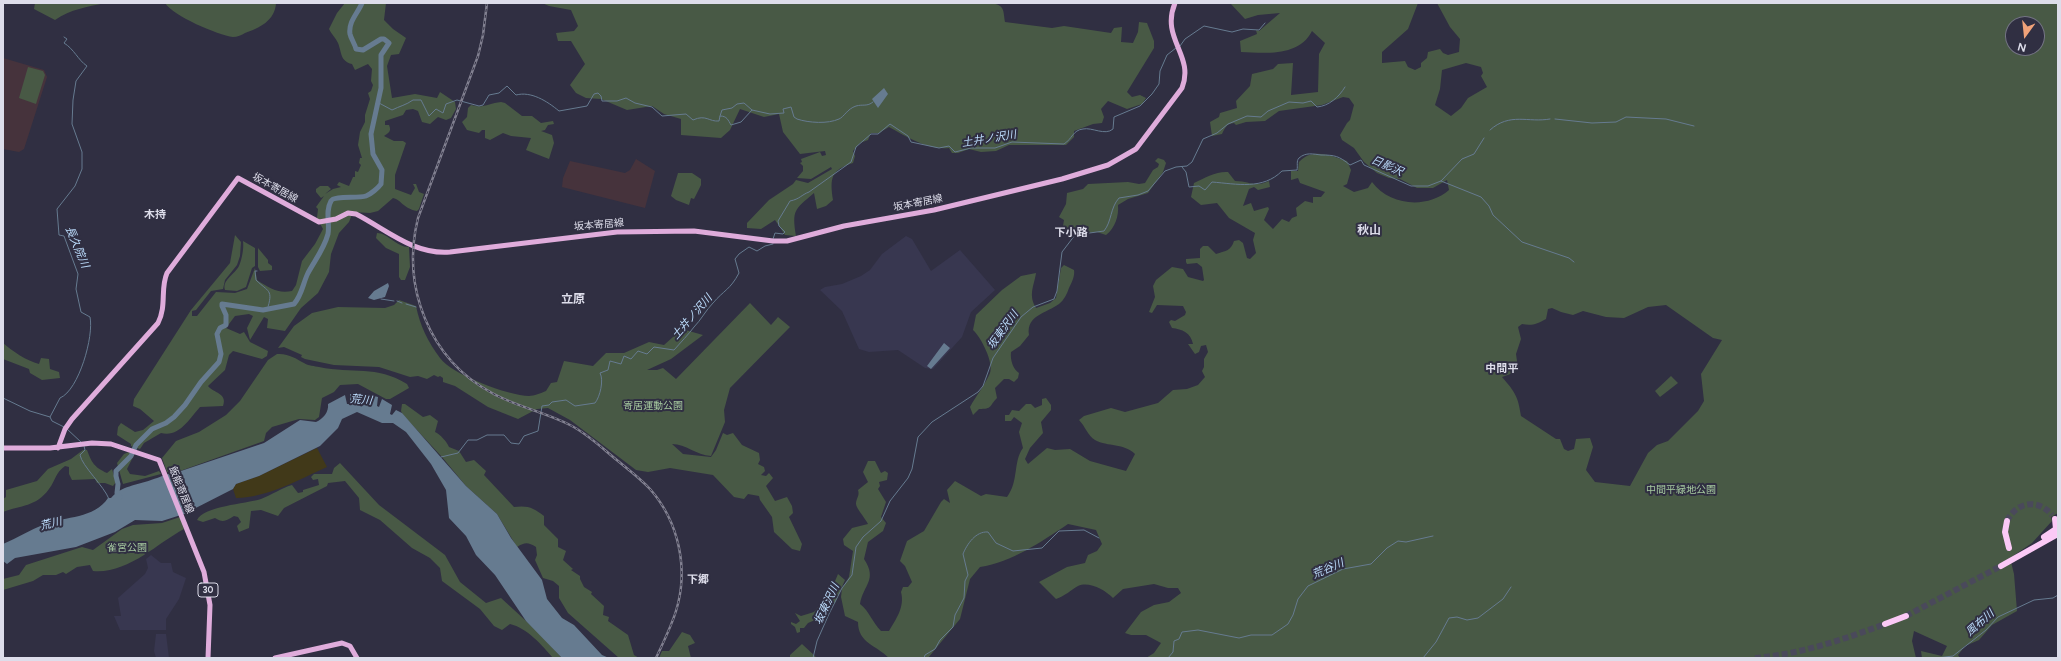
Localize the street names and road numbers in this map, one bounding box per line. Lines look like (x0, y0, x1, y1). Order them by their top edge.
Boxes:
street label: 坂本寄居線 (250, 171, 300, 205)
street label: 坂本寄居線 (892, 192, 944, 214)
street label: 坂本寄居線 (574, 217, 624, 233)
street label: 飯能寄居線 (166, 465, 196, 515)
road number: 30 (198, 583, 218, 597)

